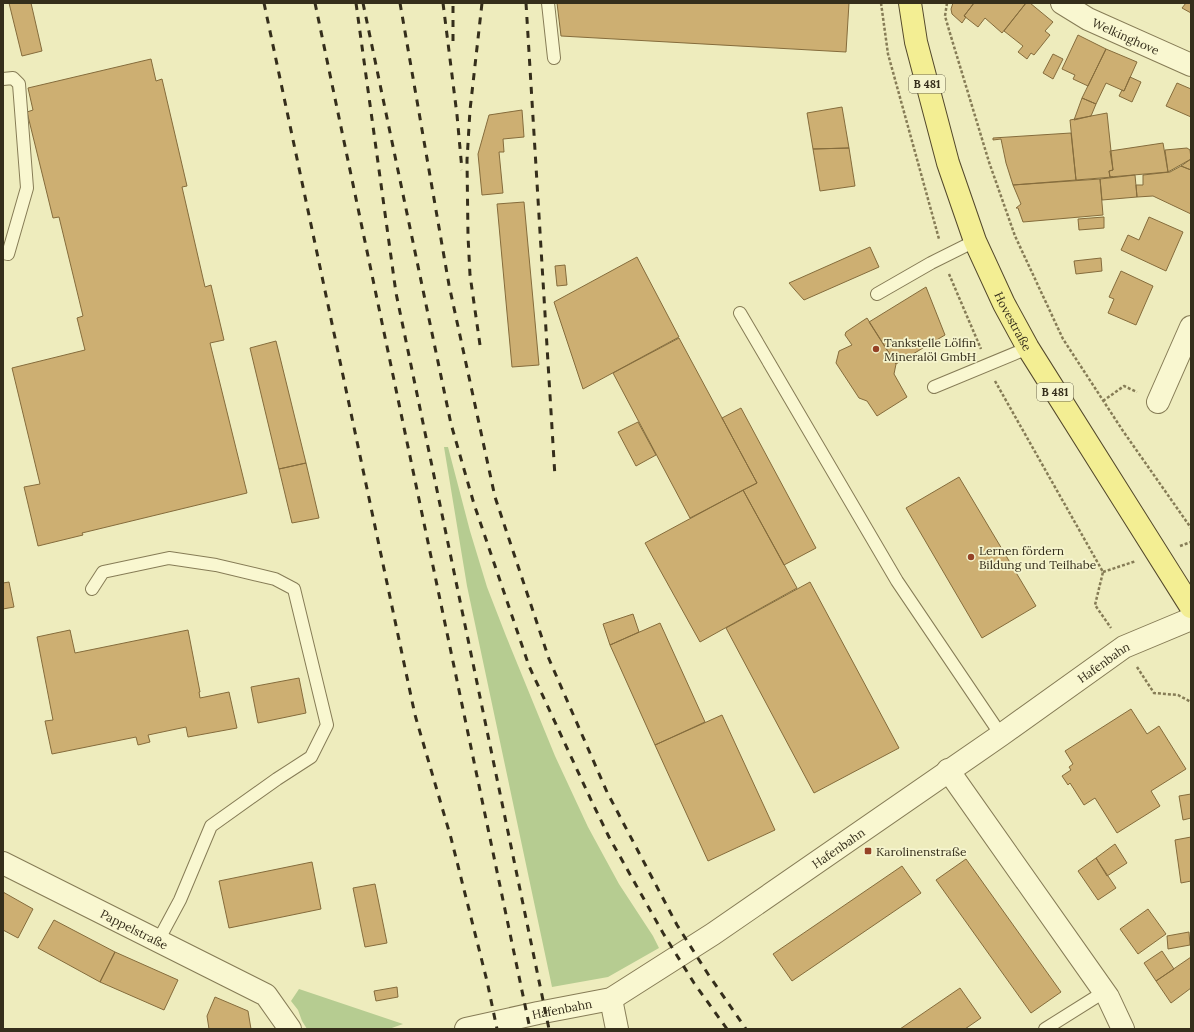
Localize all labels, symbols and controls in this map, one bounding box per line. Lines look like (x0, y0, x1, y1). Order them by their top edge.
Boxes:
street label: Welkinghove (1090, 14, 1162, 58)
road number: B 481 (909, 75, 945, 93)
street label: Hovestraße (992, 289, 1036, 354)
place label: Tankstelle Lölfin Mineralöl GmbH (884, 335, 976, 364)
marker: Tankstelle Lölfin Mineralöl GmbH (871, 344, 881, 354)
road number: B 481 (1037, 383, 1073, 401)
place label: Lernen fördern Bildung und Teilhabe (979, 543, 1097, 572)
marker: Lernen fördern Bildung und Teilhabe (966, 552, 976, 562)
street label: Hafenbahn (1074, 638, 1132, 686)
street label: Hafenbahn (809, 824, 867, 871)
place label: Karolinenstraße (876, 844, 967, 859)
marker: Karolinenstraße (863, 846, 873, 856)
street label: Pappelstraße (98, 906, 171, 952)
street label: Hafenbahn (530, 995, 593, 1022)

